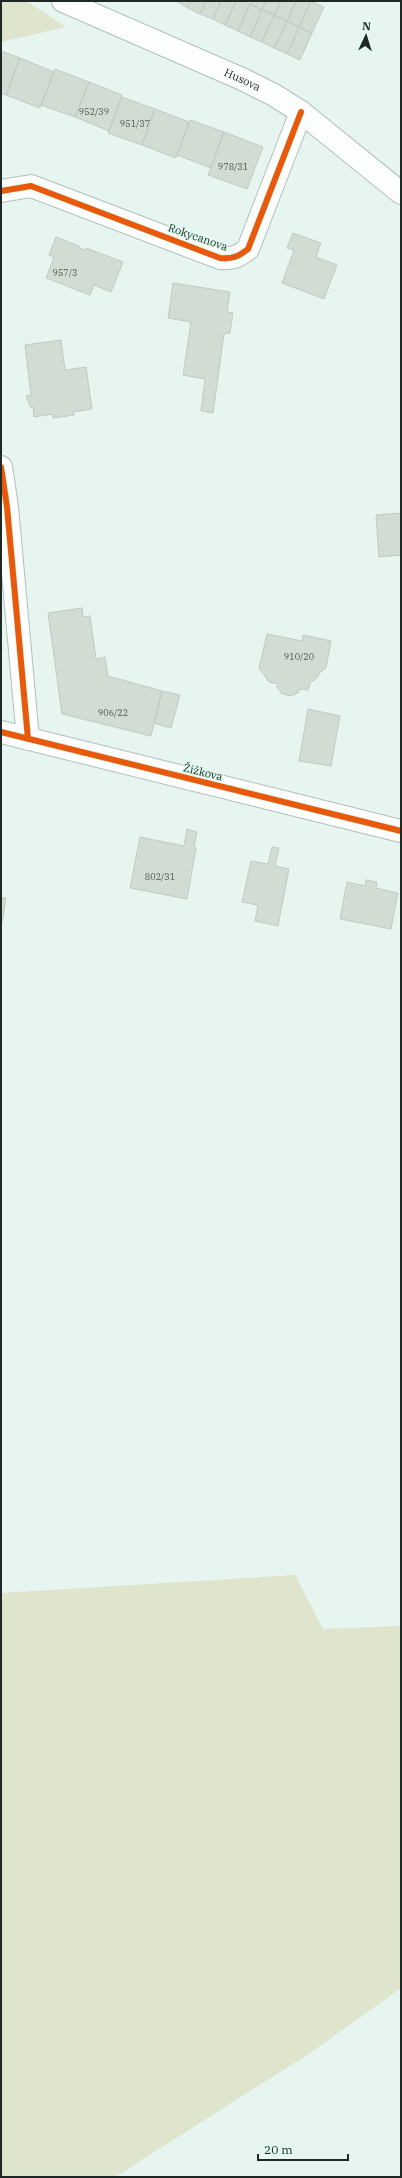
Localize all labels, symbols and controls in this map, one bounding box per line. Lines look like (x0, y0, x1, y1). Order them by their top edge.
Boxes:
north arrow (346, 16, 386, 56)
text: N (362, 19, 372, 33)
street label: Husova (222, 65, 263, 94)
house number: 952/39 (79, 106, 109, 117)
house number: 951/37 (120, 118, 150, 129)
house number: 978/31 (218, 161, 248, 172)
street label: Rokycanova (166, 220, 230, 254)
house number: 957/3 (53, 267, 77, 278)
house number: 910/20 (284, 651, 314, 662)
house number: 906/22 (98, 707, 128, 718)
street label: Žižkova (182, 760, 224, 784)
house number: 802/31 (145, 871, 175, 882)
scale bar (258, 2136, 348, 2162)
text: 20 m (264, 2142, 293, 2157)

